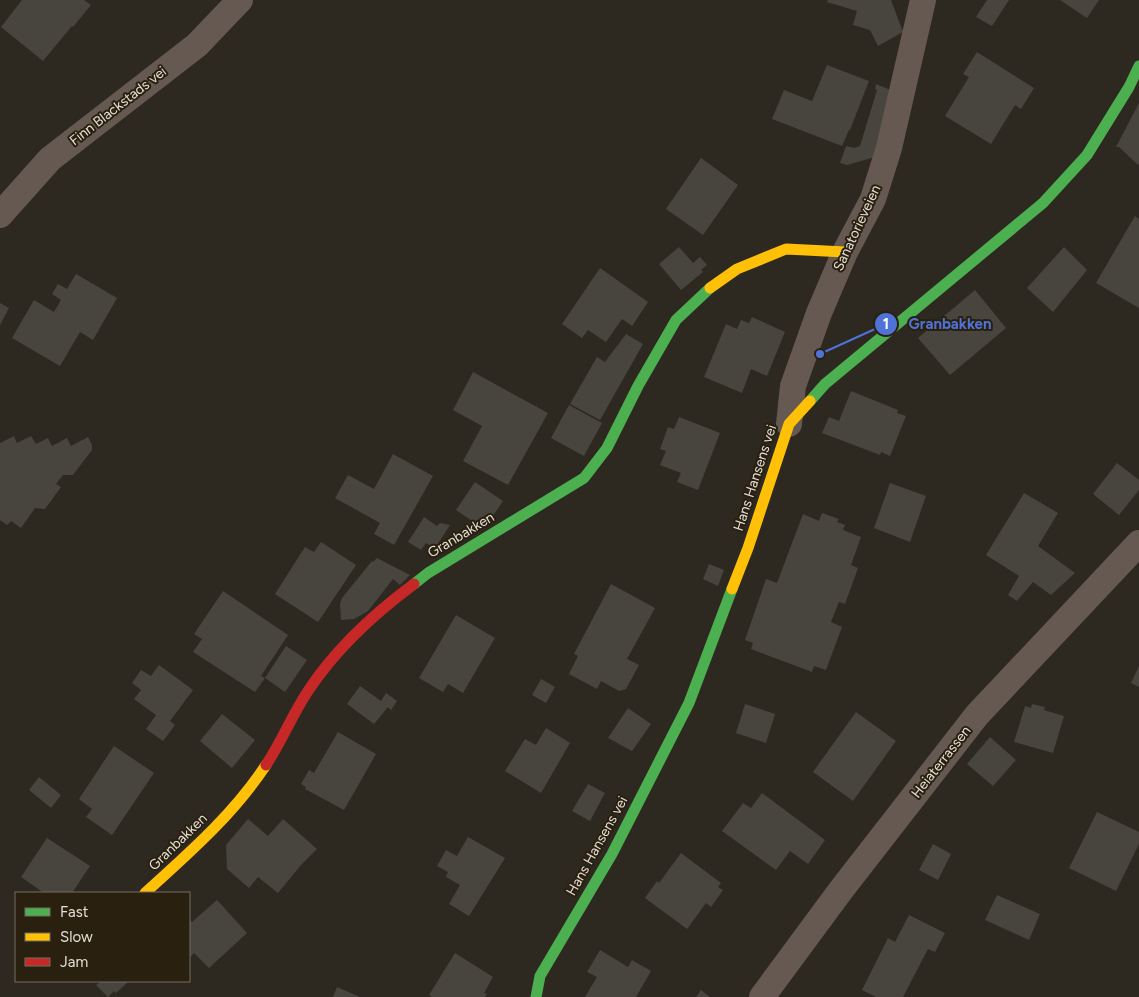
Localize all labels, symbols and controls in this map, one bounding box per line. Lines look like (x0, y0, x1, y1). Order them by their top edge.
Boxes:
street label: Finn Blackstads vei (66, 63, 170, 149)
street label: Sanatorieveien (830, 182, 884, 274)
callout: Granbakken (873, 309, 1001, 339)
text: 1 (883, 315, 889, 333)
text: Granbakken (909, 315, 991, 333)
street label: Hans Hansens vei (730, 423, 780, 533)
street label: Granbakken (425, 508, 497, 561)
street label: Heiaterrassen (908, 723, 974, 801)
street label: Hans Hansens vei (563, 793, 631, 899)
street label: Granbakken (145, 810, 211, 874)
legend (15, 892, 190, 982)
text: Fast (60, 903, 89, 921)
text: Slow (60, 928, 93, 946)
text: Jam (60, 953, 88, 971)

